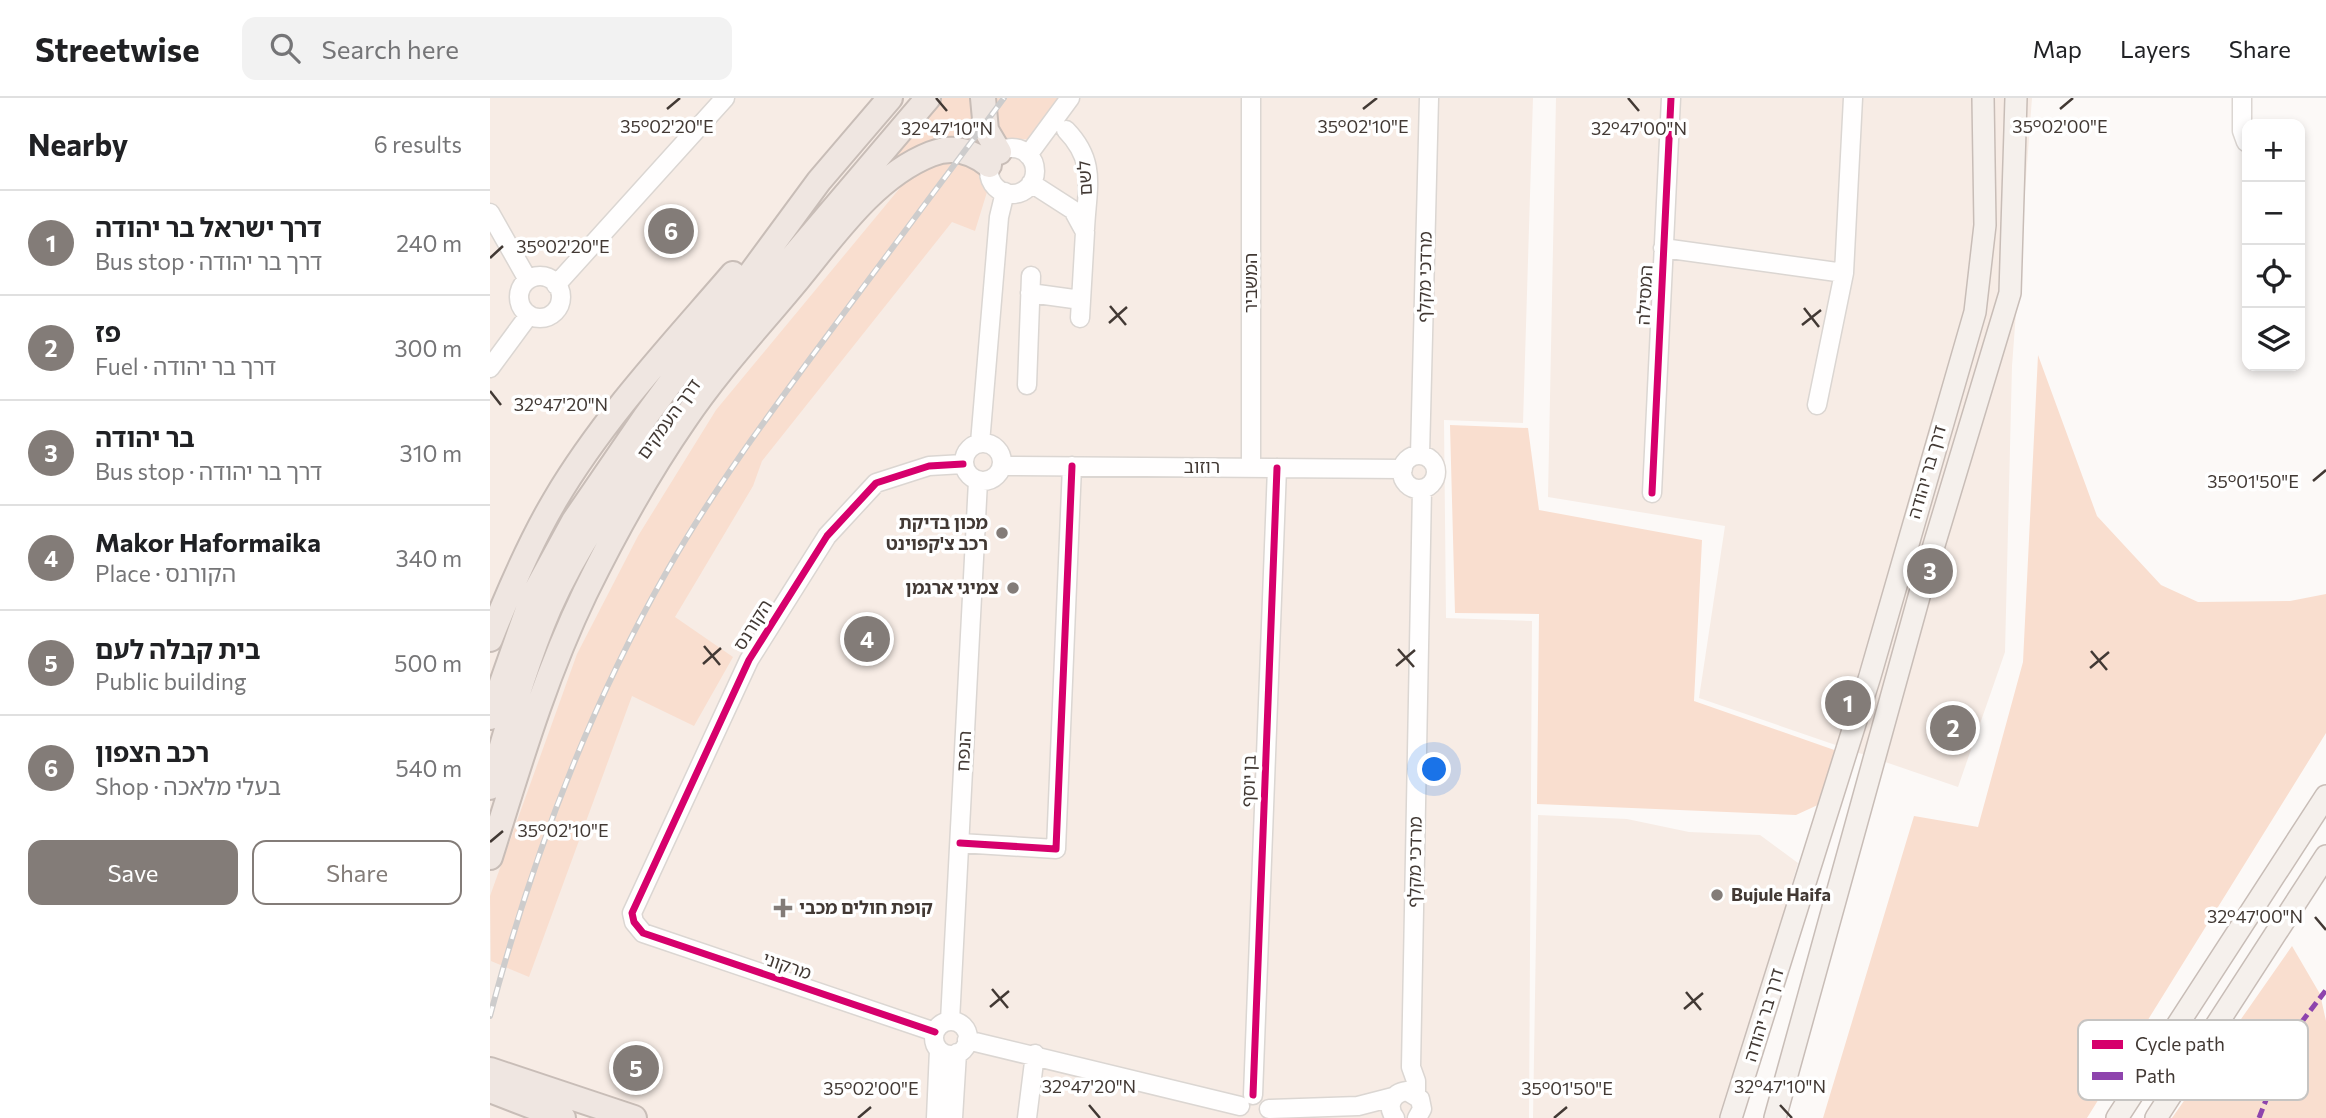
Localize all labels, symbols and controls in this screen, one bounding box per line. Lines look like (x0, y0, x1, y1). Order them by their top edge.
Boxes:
search box (242, 17, 732, 80)
text: Streetwise (35, 28, 200, 69)
icon: search (266, 29, 304, 67)
text: Search here (322, 33, 459, 64)
text: Map (2033, 34, 2082, 63)
text: Layers (2120, 34, 2191, 63)
text: Share (2229, 34, 2291, 63)
text: 35°02'20"E (620, 115, 714, 137)
text: 35°02'10"E (1317, 115, 1409, 137)
text: 35°02'00"E (2012, 115, 2108, 137)
text: 32°47'10"N (901, 117, 993, 139)
text: 32°47'00"N (1591, 117, 1687, 139)
map controls (2242, 119, 2305, 371)
button: + (2242, 119, 2305, 182)
text: Nearby (28, 125, 128, 162)
text: 6 results (374, 130, 462, 158)
street label: לשם (1072, 160, 1096, 196)
button: − (2242, 182, 2305, 245)
pin: 6 (648, 205, 694, 257)
text: דרך ישראל בר יהודה (95, 211, 322, 242)
text: 1 (46, 229, 56, 257)
text: 240 m (396, 229, 462, 257)
street label: מרדכי מקלף (1412, 231, 1436, 323)
text: 35°02'20"E (516, 235, 610, 257)
button: locate (2242, 245, 2305, 308)
text: Bus stop · דרך בר יהודה (95, 247, 322, 275)
street label: המשביר (1239, 253, 1261, 313)
street label: המסילה (1631, 264, 1657, 326)
button: layers (2242, 308, 2305, 371)
text: פז (95, 316, 121, 347)
text: 2 (44, 334, 58, 362)
text: 300 m (394, 334, 462, 362)
text: Fuel · דרך בר יהודה (95, 352, 276, 380)
street label: דרך העמקים (632, 374, 705, 463)
text: 32°47'20"N (514, 393, 608, 415)
text: בר יהודה (95, 421, 195, 452)
street label: דרך בר יהודה (1902, 422, 1950, 521)
text: 3 (44, 439, 58, 467)
text: 310 m (400, 439, 462, 467)
street label: רוזוב (1184, 455, 1220, 477)
text: Bus stop · דרך בר יהודה (95, 457, 322, 485)
text: 35°01'50"E (2207, 470, 2299, 492)
place label: מכון בדיקת רכב צ'קפוינט (886, 511, 988, 554)
marker: מכון בדיקת רכב צ'קפוינט (994, 525, 1010, 541)
text: Makor Haformaika (95, 526, 321, 557)
text: 4 (44, 544, 58, 572)
text: 340 m (396, 544, 462, 572)
pin: 3 (1907, 545, 1953, 597)
text: Place · הקורנס (95, 559, 236, 587)
place label: צמיגי ארגמן (905, 576, 999, 598)
marker: צמיגי ארגמן (1005, 580, 1021, 596)
street label: הקורנס (728, 595, 776, 654)
pin: 4 (844, 613, 890, 665)
text: בית קבלה לעם (95, 633, 260, 664)
text: 5 (44, 649, 58, 677)
text: 500 m (394, 649, 462, 677)
text: Public building (95, 667, 246, 695)
pin: 1 (1825, 677, 1871, 729)
pin: 2 (1930, 702, 1976, 754)
street label: הנפח (951, 730, 975, 772)
text: רכב הצפון (95, 736, 209, 767)
your location (1417, 752, 1451, 786)
text: 6 (44, 754, 58, 782)
text: 540 m (396, 754, 462, 782)
street label: בן יוסף (1236, 754, 1260, 808)
text: Shop · בעלי מלאכה (95, 772, 281, 800)
street label: מרדכי מקלף (1402, 816, 1426, 908)
text: 35°02'10"E (517, 819, 609, 841)
button: Save (28, 840, 238, 905)
button: Share (252, 840, 462, 905)
place label: Bujule Haifa (1731, 883, 1831, 905)
marker: Bujule Haifa (1709, 887, 1725, 903)
place label: קופת חולים מכבי (799, 896, 933, 918)
marker: קופת חולים מכבי (773, 898, 793, 918)
text: 32°47'00"N (2207, 905, 2303, 927)
street label: מרקוני (760, 947, 815, 984)
street label: דרך בר יהודה (1738, 965, 1788, 1064)
legend (2078, 1020, 2308, 1100)
text: Cycle path (2135, 1032, 2225, 1055)
pin: 5 (613, 1042, 659, 1094)
text: Path (2135, 1064, 2176, 1087)
text: 32°47'20"N (1042, 1075, 1136, 1097)
text: 32°47'10"N (1734, 1075, 1826, 1097)
text: 35°02'00"E (823, 1077, 919, 1099)
text: 35°01'50"E (1521, 1077, 1613, 1099)

